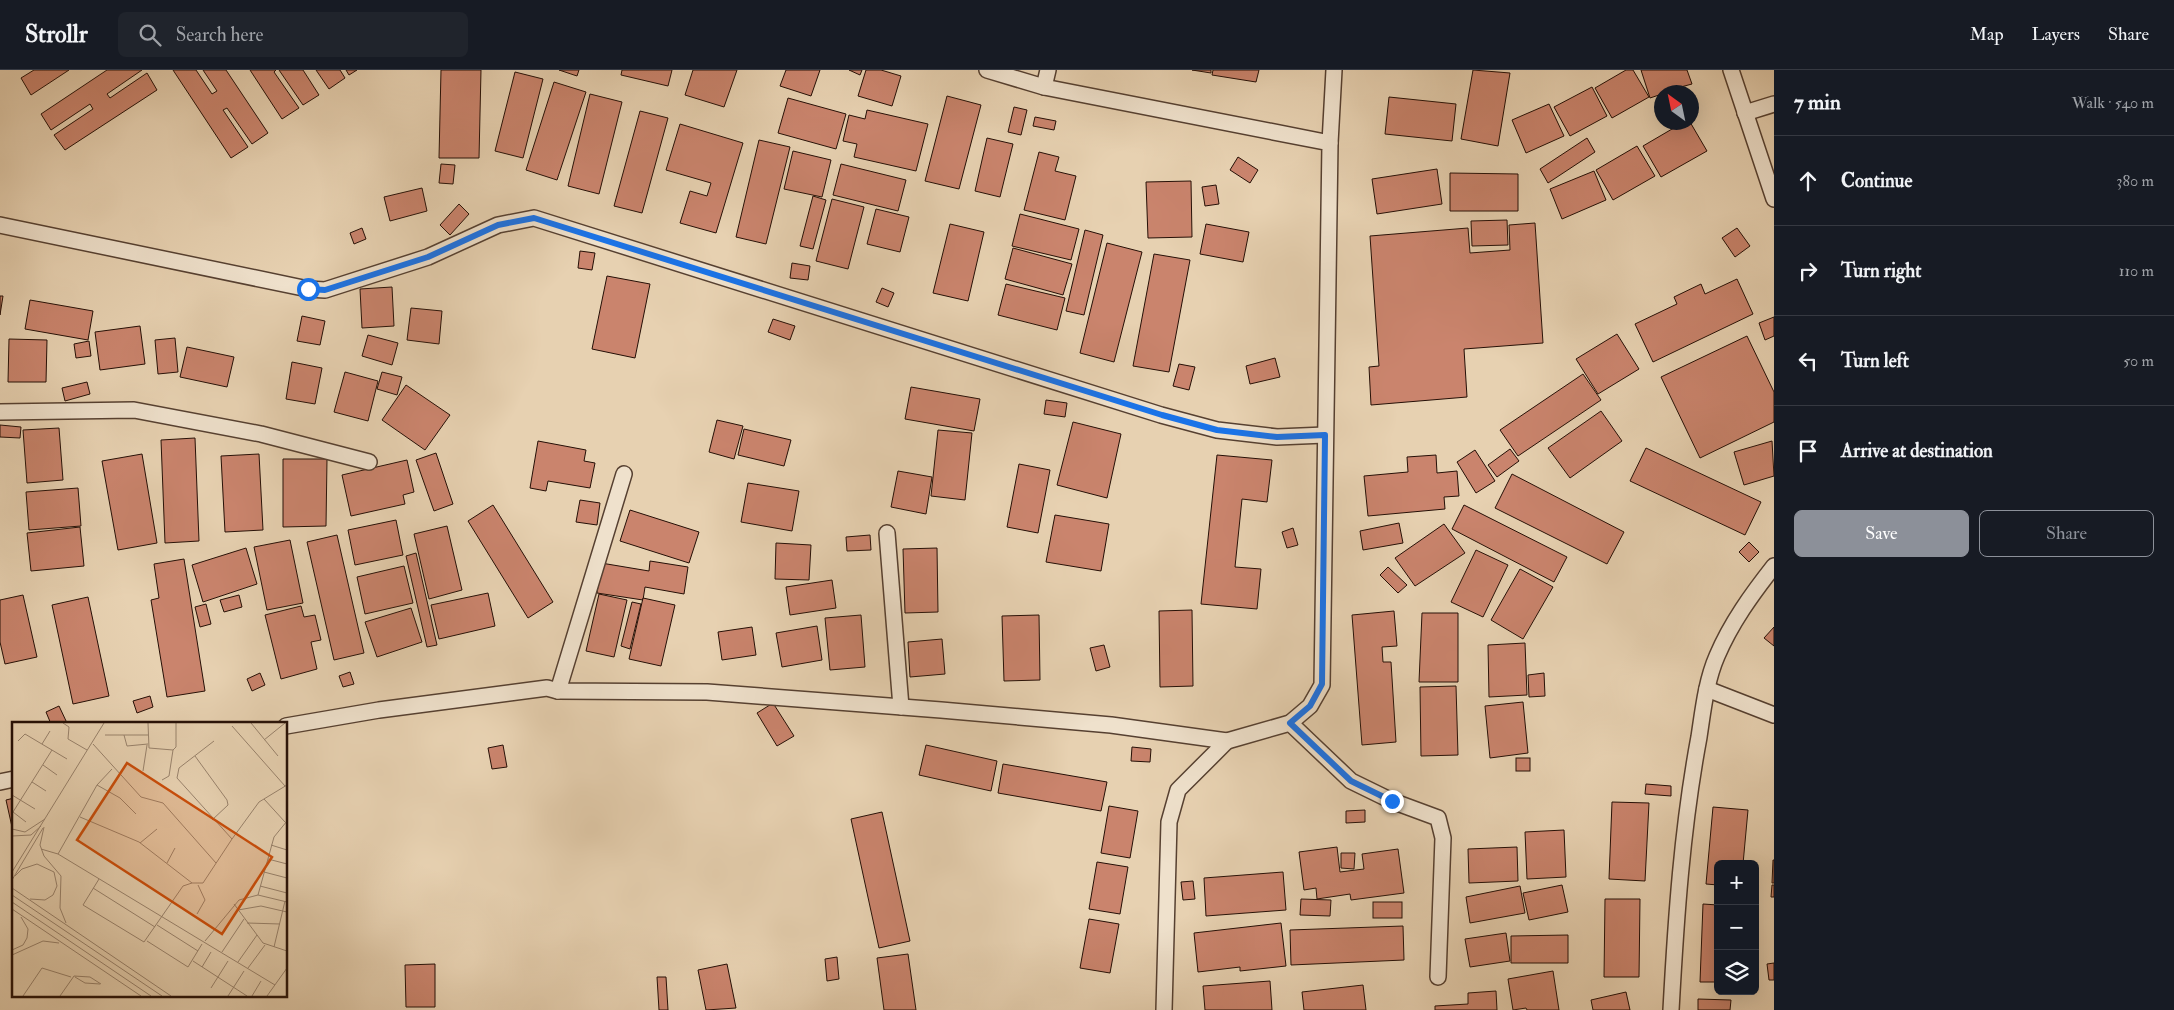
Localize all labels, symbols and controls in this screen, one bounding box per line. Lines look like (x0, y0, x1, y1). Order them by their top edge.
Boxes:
search box (118, 12, 468, 57)
text: Strollr (25, 19, 88, 50)
icon: search (136, 21, 164, 49)
text: Search here (176, 23, 264, 47)
text: Map (1970, 23, 2004, 46)
text: Layers (2032, 23, 2080, 46)
text: Share (2108, 23, 2149, 46)
north arrow (1654, 85, 1699, 130)
text: 7 min (1794, 89, 1841, 116)
text: Walk · 540 m (2072, 93, 2154, 113)
icon: ahead (1794, 167, 1822, 195)
text: Continue (1841, 169, 1912, 193)
text: 380 m (2116, 171, 2154, 191)
icon: right (1794, 257, 1822, 285)
text: Turn right (1841, 259, 1921, 283)
text: 110 m (2119, 261, 2154, 281)
route start (297, 278, 320, 301)
icon: left (1794, 347, 1822, 375)
text: Turn left (1841, 349, 1909, 373)
text: 50 m (2123, 351, 2154, 371)
icon: arrive (1794, 437, 1822, 465)
text: Arrive at destination (1841, 439, 1993, 463)
button: Save (1794, 510, 1969, 557)
button: Share (1979, 510, 2154, 557)
inset map (12, 722, 288, 998)
route end (1381, 790, 1404, 813)
map controls (1714, 860, 1759, 995)
button: + (1714, 860, 1759, 905)
button: − (1714, 905, 1759, 950)
button: layers (1714, 950, 1759, 995)

